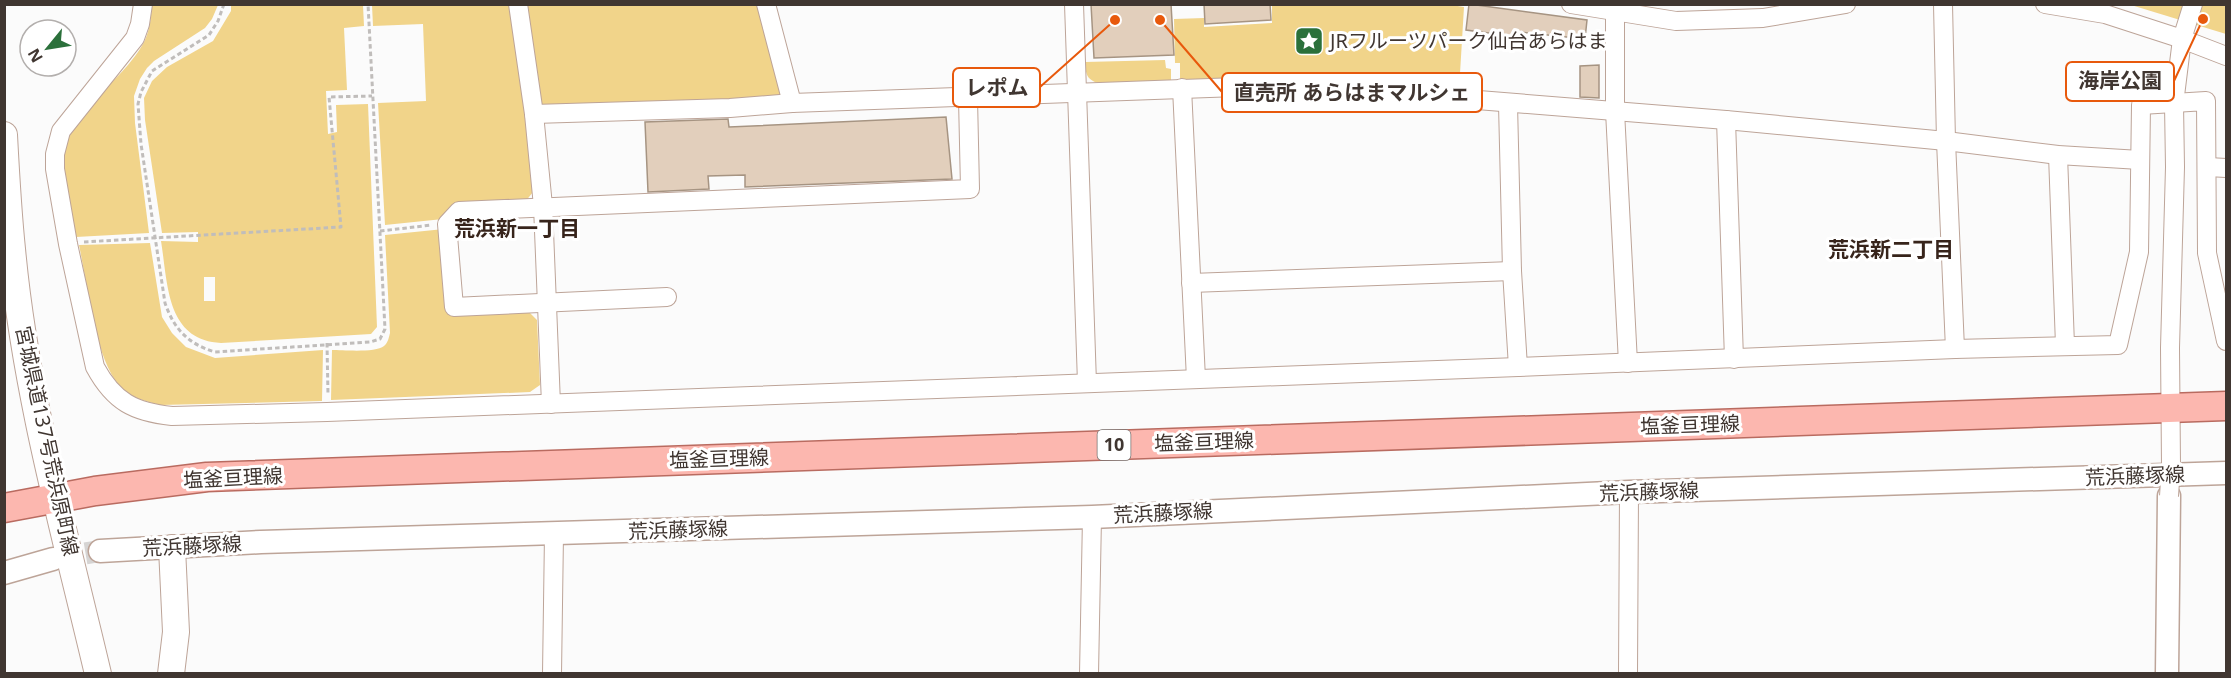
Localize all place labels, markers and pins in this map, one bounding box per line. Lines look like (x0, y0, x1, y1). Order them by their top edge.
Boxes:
place icon: JRフルーツパーク仙台あらはま (1293, 25, 1325, 57)
place label: JRフルーツパーク仙台あらはま (1328, 27, 1608, 54)
callout: 海岸公園 (2066, 62, 2174, 101)
callout: レポム (953, 68, 1040, 107)
callout: 直売所 あらはまマルシェ (1222, 73, 1482, 112)

